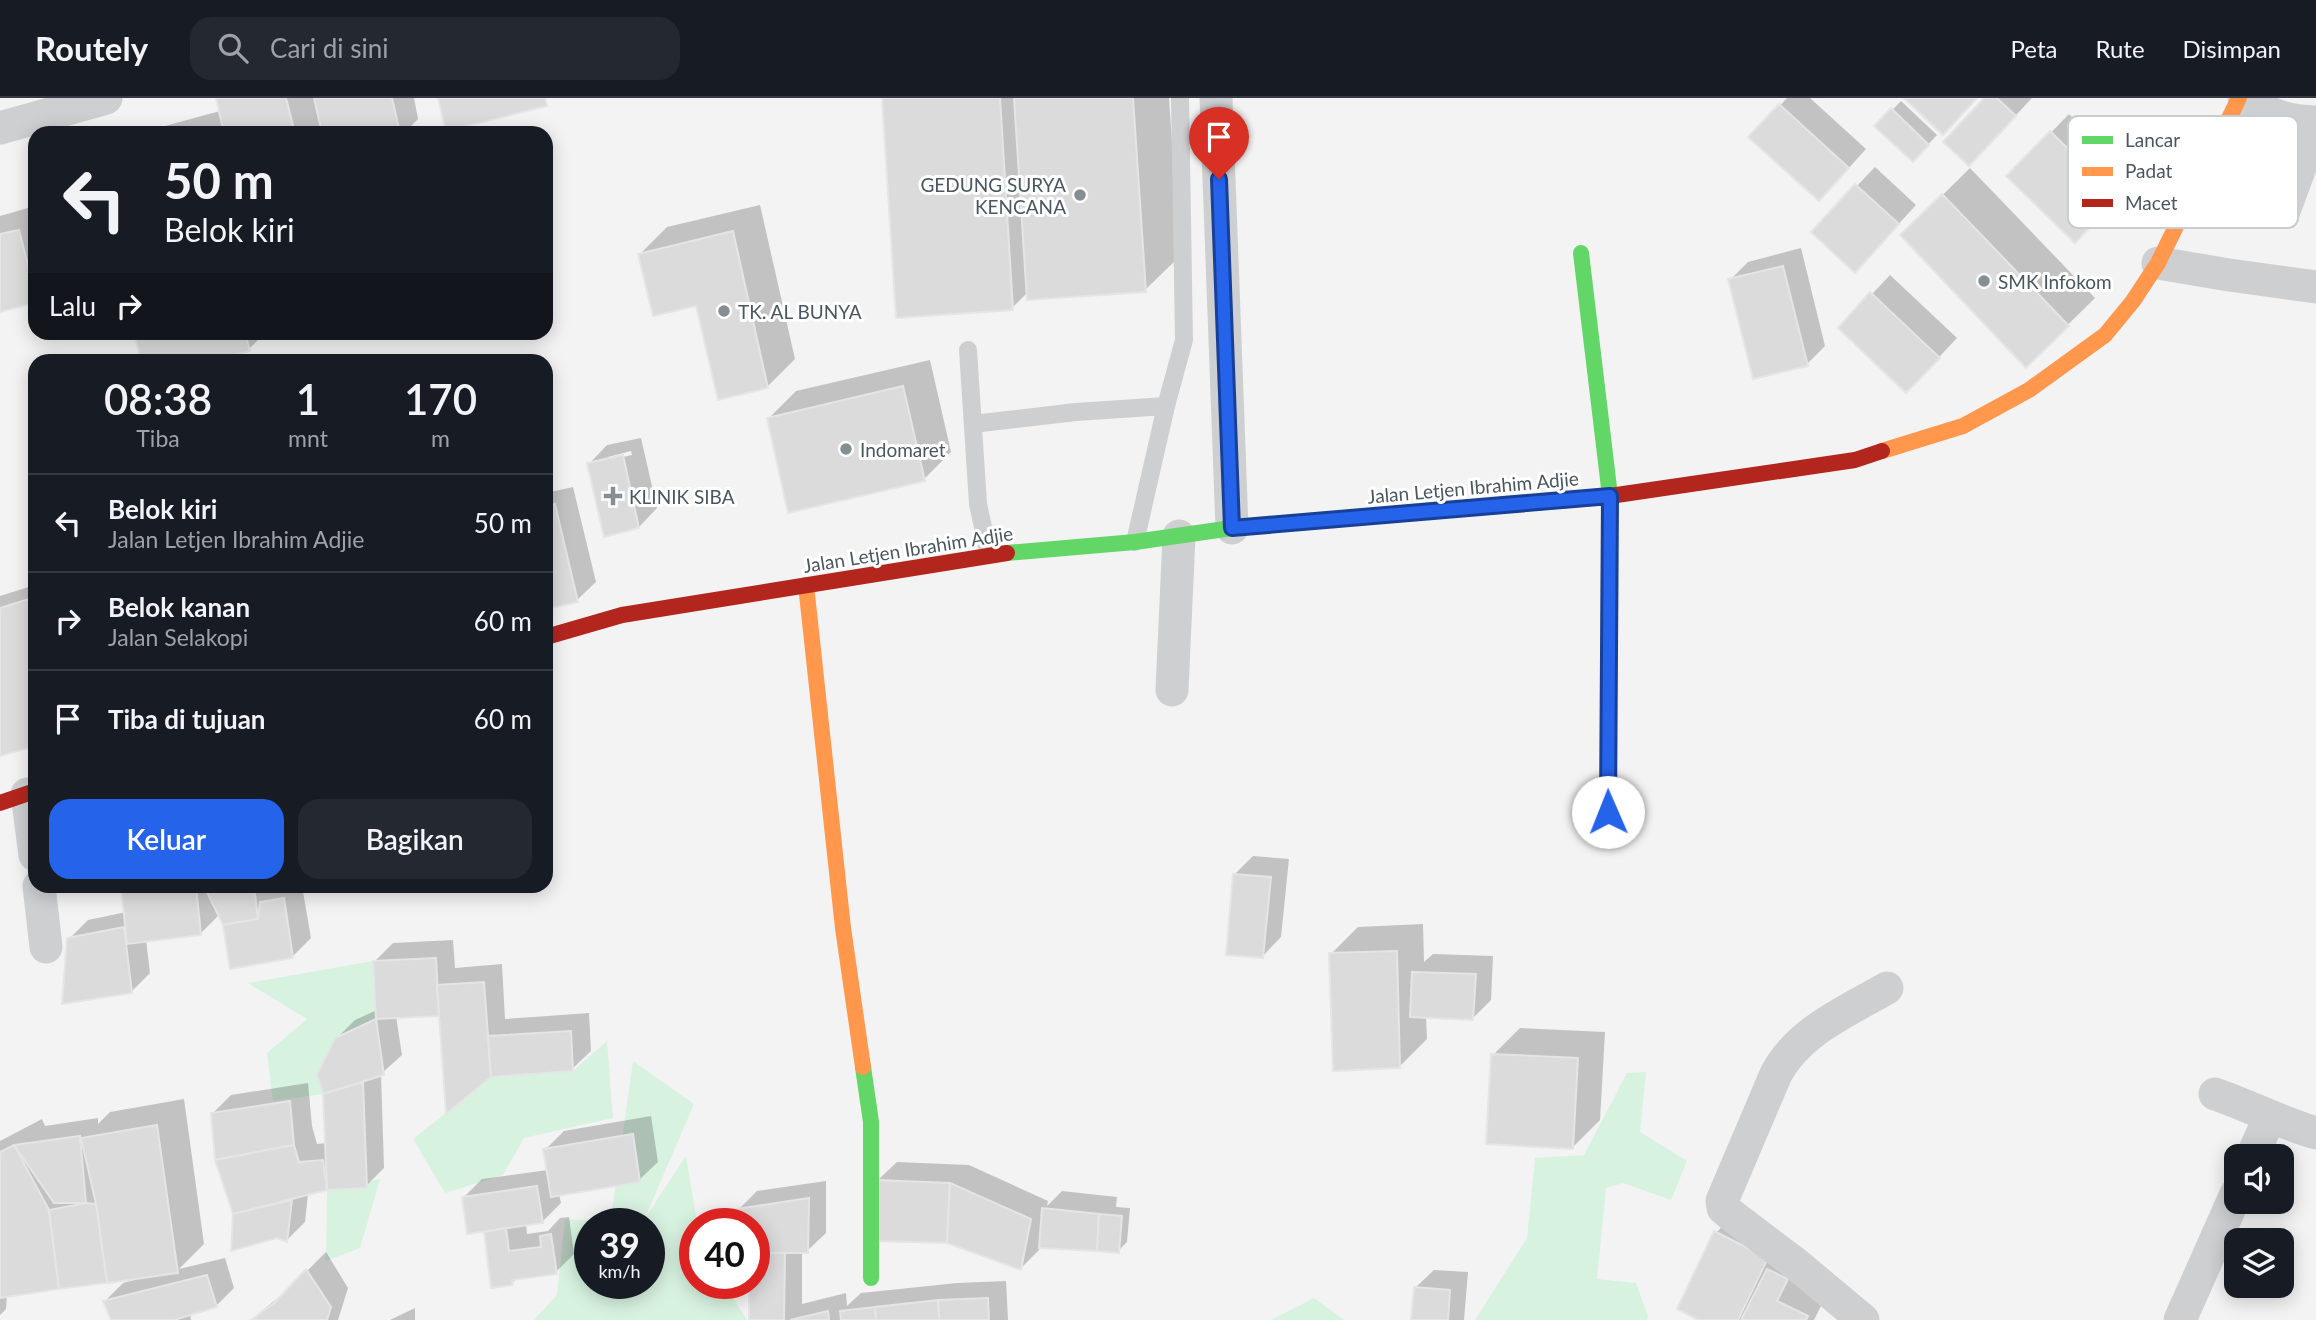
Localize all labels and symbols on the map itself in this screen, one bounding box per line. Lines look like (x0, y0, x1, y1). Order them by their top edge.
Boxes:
pin (1189, 107, 1249, 179)
legend (2068, 116, 2298, 228)
text: Lancar (2125, 128, 2180, 151)
text: Padat (2125, 159, 2173, 182)
place label: GEDUNG SURYA KENCANA (920, 173, 1066, 218)
marker: GEDUNG SURYA KENCANA (1072, 187, 1088, 203)
text: Macet (2125, 191, 2178, 214)
place label: SMK Infokom (1998, 270, 2112, 293)
marker: SMK Infokom (1976, 273, 1992, 289)
place label: TK. AL BUNYA (738, 300, 862, 323)
marker: TK. AL BUNYA (716, 303, 732, 319)
place label: Indomaret (860, 438, 946, 461)
marker: Indomaret (838, 441, 854, 457)
street label: Jalan Letjen Ibrahim Adjie (1366, 466, 1580, 508)
place label: KLINIK SIBA (629, 485, 735, 508)
marker: KLINIK SIBA (603, 486, 623, 506)
street label: Jalan Letjen Ibrahim Adjie (802, 521, 1014, 577)
position arrow (1571, 775, 1645, 849)
speed limit sign: 40 (679, 1208, 770, 1299)

